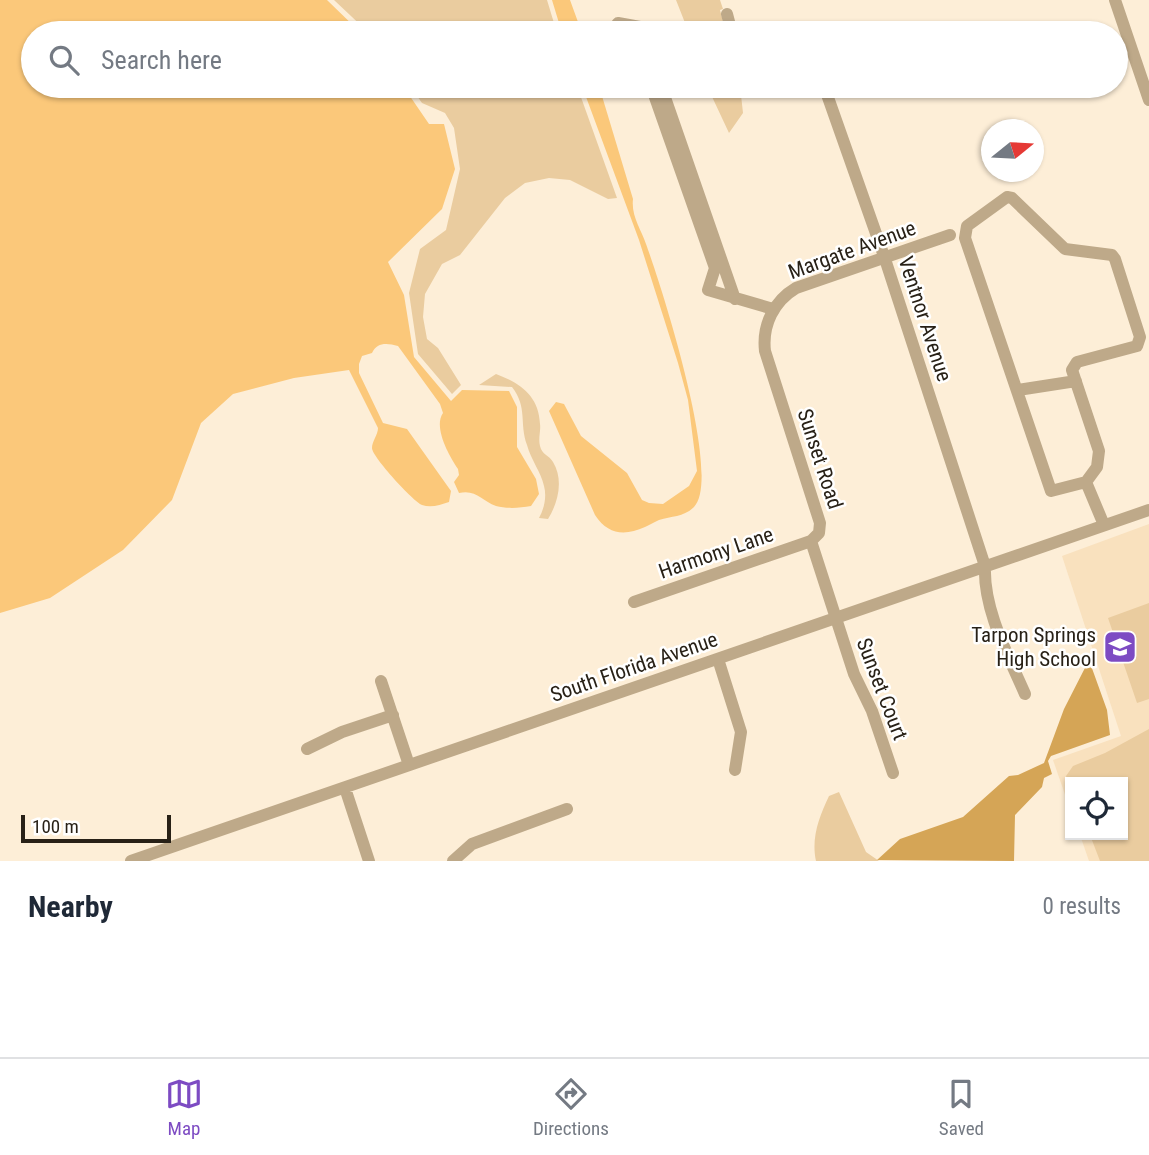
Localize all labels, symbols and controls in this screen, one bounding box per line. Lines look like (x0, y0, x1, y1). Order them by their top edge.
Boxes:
search box (21, 21, 1128, 98)
icon: search (45, 41, 83, 79)
text: Search here (101, 45, 222, 75)
north arrow (981, 119, 1044, 182)
street label: Margate Avenue (785, 216, 919, 284)
street label: Ventnor Avenue (894, 254, 957, 385)
street label: Sunset Road (793, 406, 847, 512)
street label: Harmony Lane (656, 522, 777, 584)
place label: Tarpon Springs High School (971, 623, 1096, 671)
street label: South Florida Avenue (547, 627, 721, 707)
school or university icon: Tarpon Springs High School (1101, 628, 1139, 666)
street label: Sunset Court (852, 635, 912, 743)
map controls (1065, 777, 1128, 840)
button: locate (1065, 777, 1128, 840)
scale bar (21, 812, 172, 844)
text: 100 m (32, 815, 79, 838)
text: Nearby (28, 889, 113, 924)
text: 0 results (1043, 893, 1121, 920)
tab: Map (165, 1075, 203, 1140)
tab: Directions (533, 1075, 609, 1140)
tab: Saved (939, 1075, 984, 1140)

